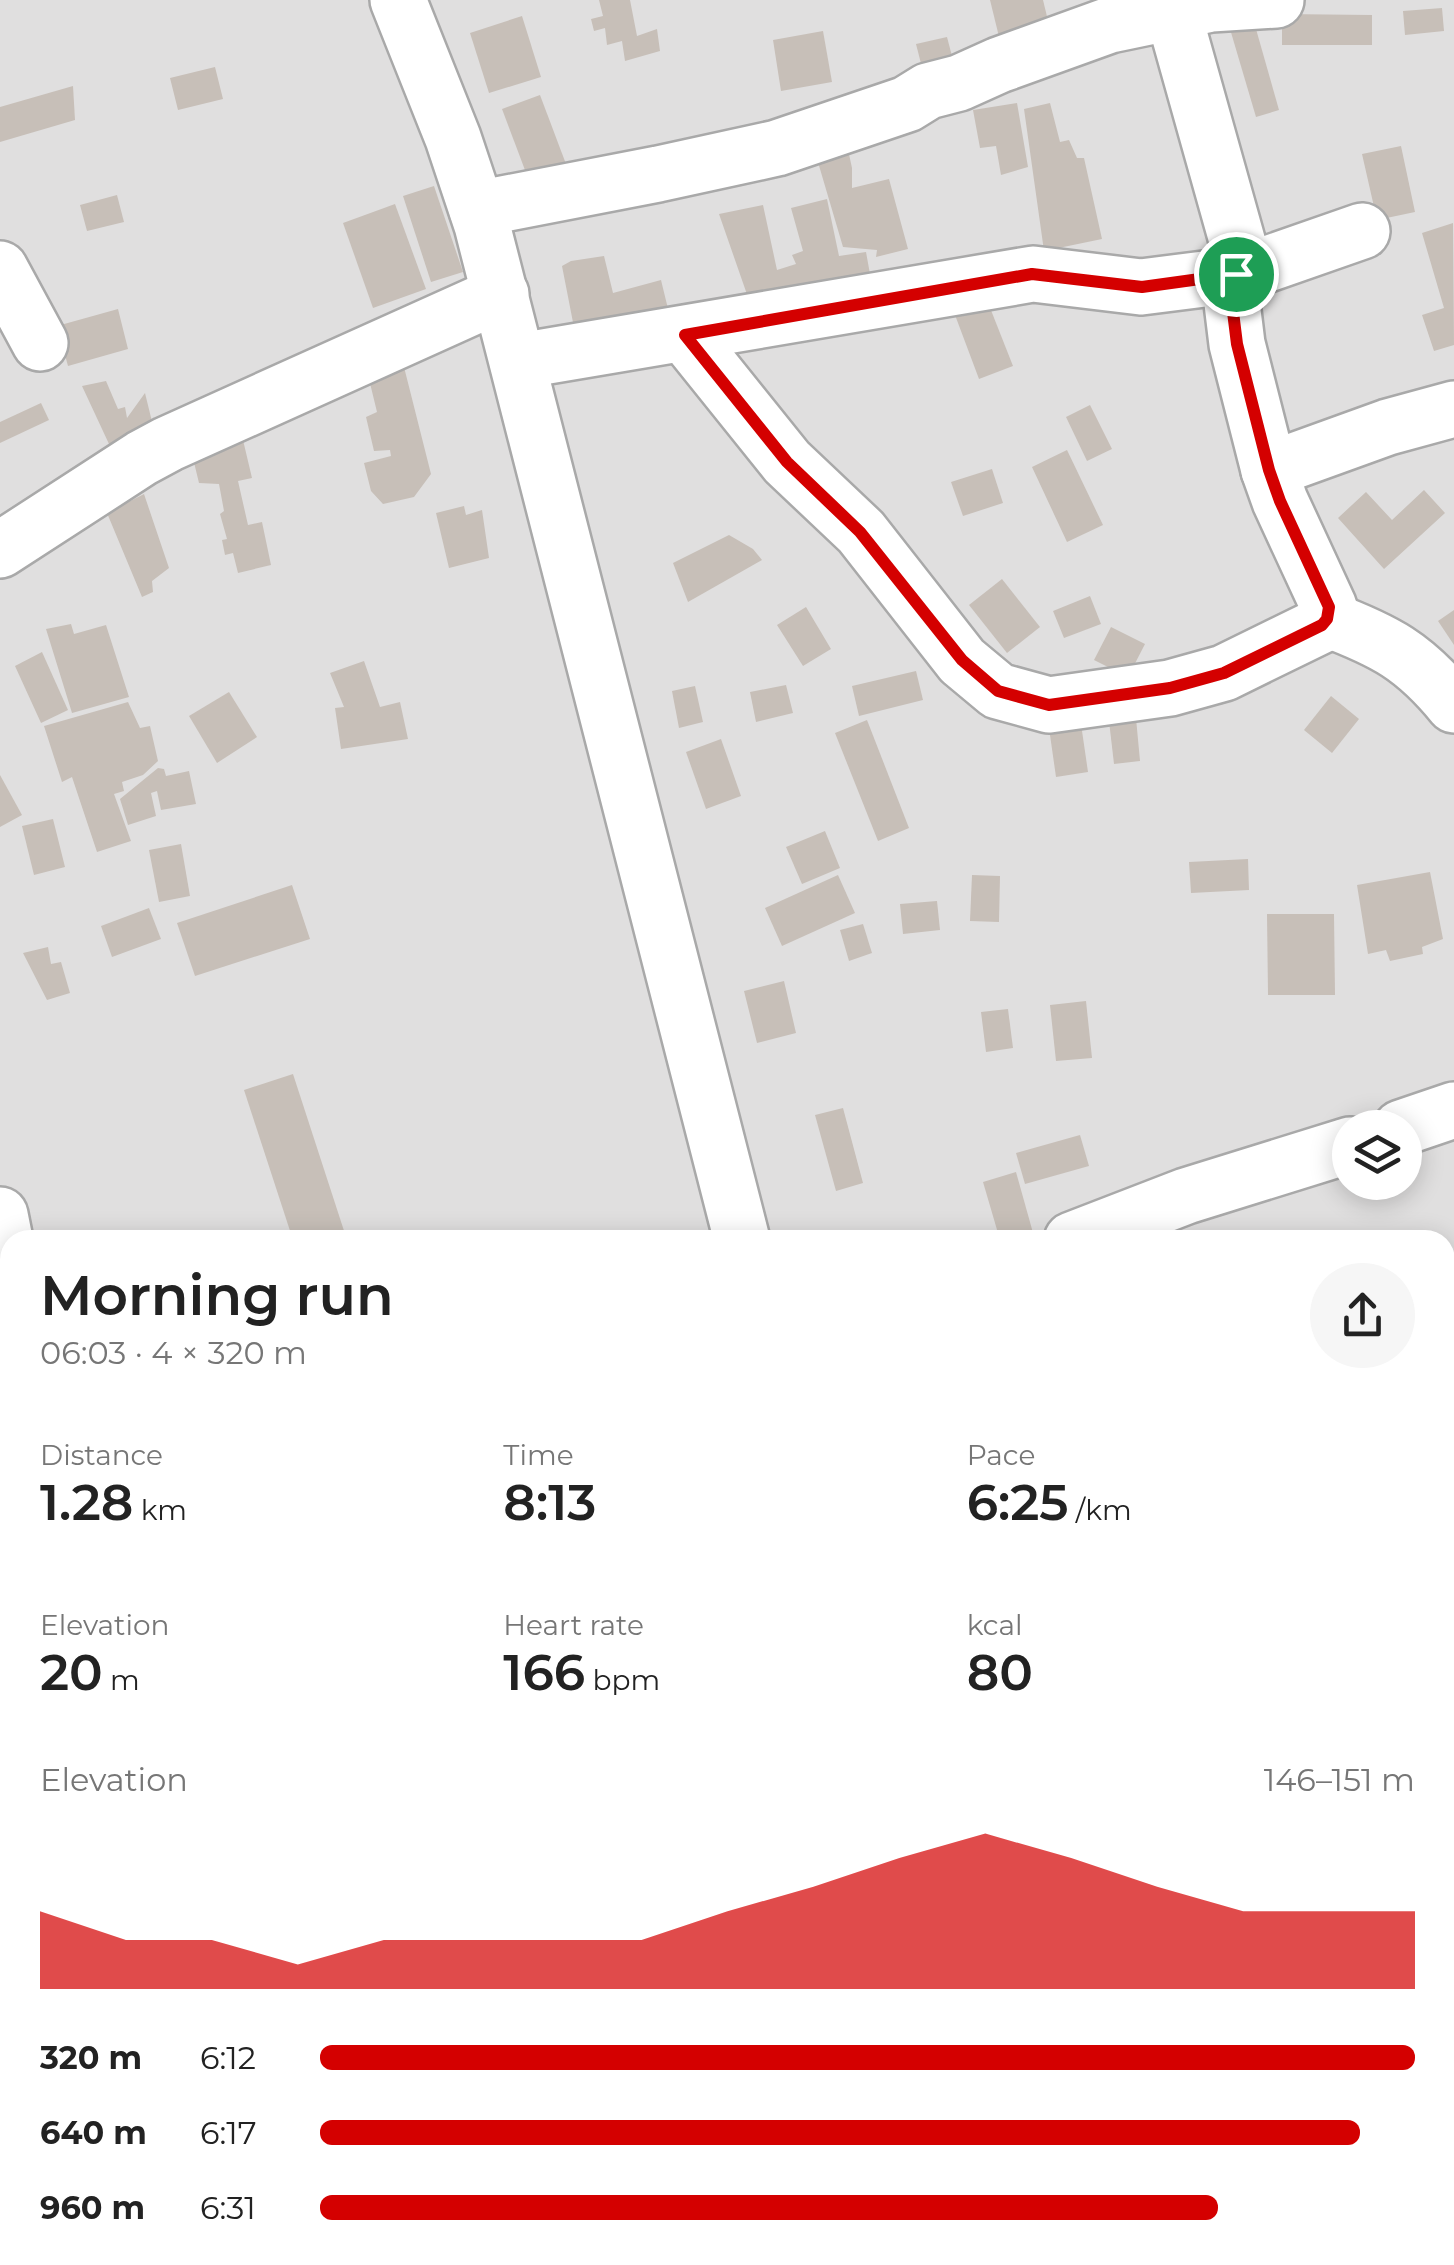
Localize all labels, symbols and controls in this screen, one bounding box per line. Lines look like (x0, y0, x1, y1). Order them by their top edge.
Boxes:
pin (1194, 232, 1279, 317)
icon: arrive (1209, 247, 1264, 302)
map controls (1332, 1110, 1422, 1200)
button: layers (1332, 1110, 1422, 1200)
text: Morning run (40, 1262, 394, 1329)
button: share (1310, 1263, 1415, 1368)
text: 06:03 · 4 × 320 m (40, 1333, 307, 1372)
text: Distance (40, 1438, 163, 1472)
text: Time (503, 1438, 574, 1472)
text: Pace (967, 1438, 1035, 1472)
text: 1.28 (40, 1472, 133, 1533)
text: 8:13 (503, 1472, 596, 1533)
text: 6:25 (967, 1472, 1069, 1533)
text: km (133, 1493, 187, 1527)
text: /km (1069, 1493, 1132, 1527)
text: Elevation (40, 1608, 169, 1642)
text: Heart rate (503, 1608, 644, 1642)
text: kcal (967, 1608, 1023, 1642)
text: 20 (40, 1642, 103, 1703)
text: 166 (503, 1642, 585, 1703)
text: 80 (967, 1642, 1033, 1703)
text: m (103, 1663, 140, 1697)
text: bpm (585, 1663, 660, 1697)
text: Elevation (40, 1760, 188, 1799)
text: 146–151 m (1264, 1760, 1415, 1799)
text: 320 m (40, 2038, 142, 2077)
text: 6:12 (200, 2038, 256, 2077)
text: 640 m (40, 2113, 147, 2152)
text: 6:17 (200, 2113, 257, 2152)
text: 960 m (40, 2188, 145, 2227)
text: 6:31 (200, 2188, 256, 2227)

